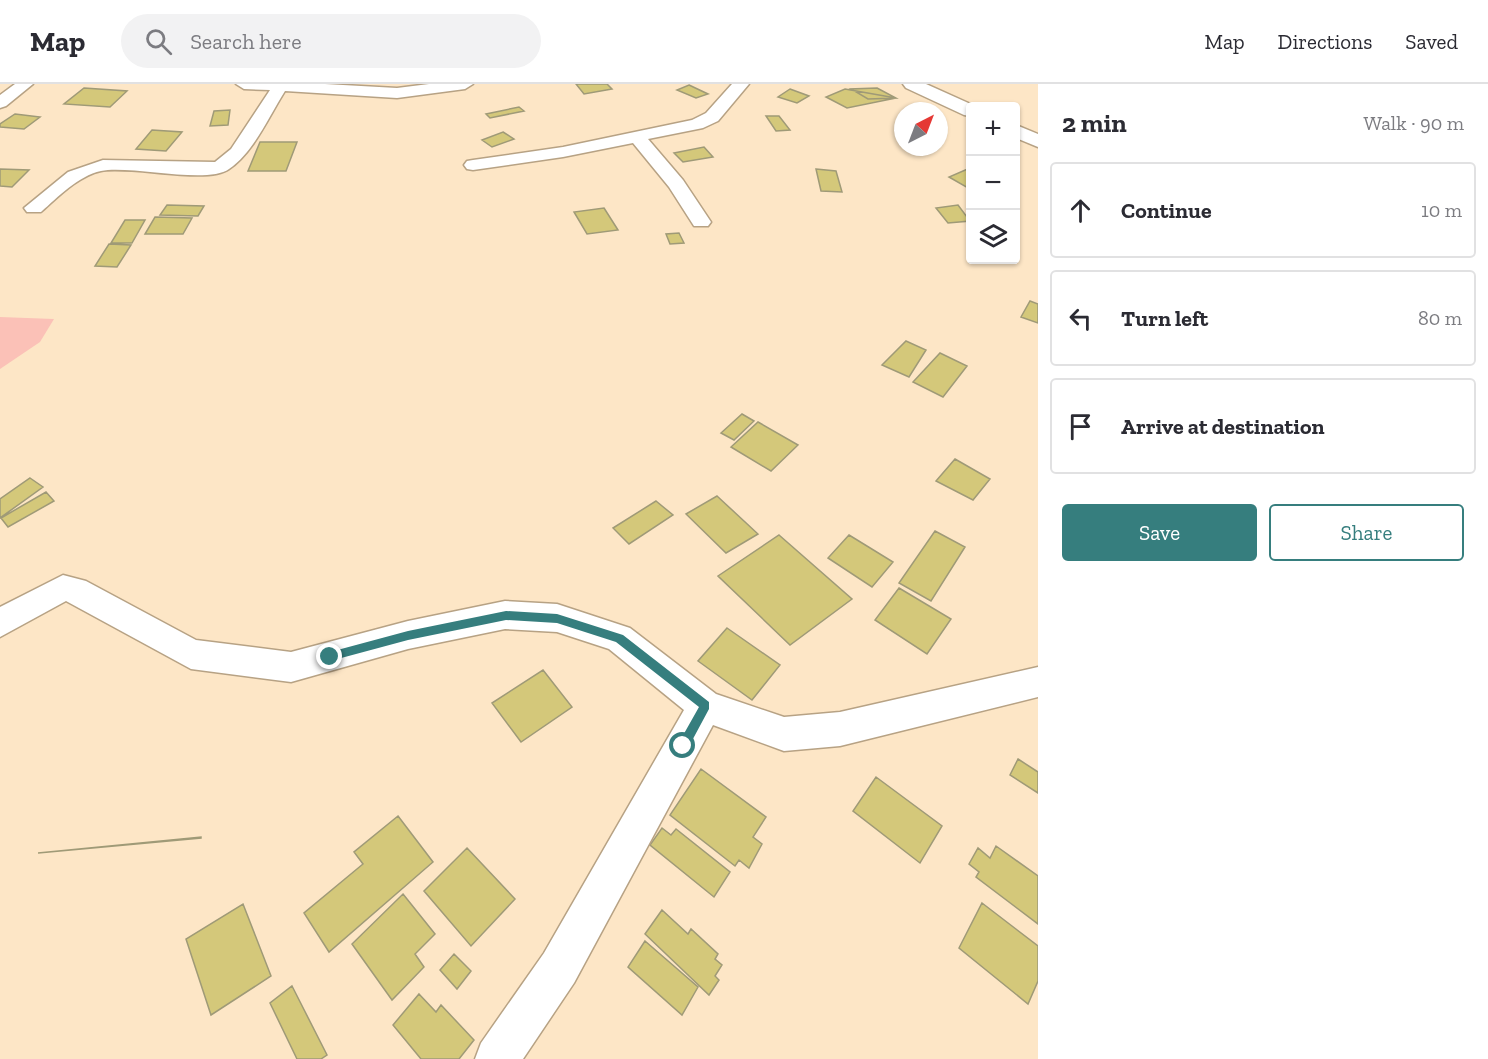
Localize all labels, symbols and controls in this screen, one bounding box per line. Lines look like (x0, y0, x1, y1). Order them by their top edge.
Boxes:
search box (121, 14, 541, 68)
text: Map (30, 25, 85, 58)
icon: search (142, 25, 175, 58)
text: Search here (190, 28, 302, 55)
text: Map (1205, 29, 1245, 54)
text: Directions (1278, 29, 1372, 54)
text: Saved (1405, 29, 1458, 54)
north arrow (894, 102, 948, 156)
map controls (966, 102, 1020, 264)
button: + (966, 102, 1020, 156)
text: 2 min (1062, 107, 1127, 139)
text: Walk · 90 m (1363, 111, 1464, 135)
button: − (966, 156, 1020, 210)
icon: ahead (1064, 194, 1097, 227)
text: Continue (1121, 197, 1212, 224)
text: 10 m (1421, 198, 1462, 222)
button: layers (966, 210, 1020, 264)
icon: left (1064, 302, 1097, 335)
text: Turn left (1121, 305, 1208, 332)
text: 80 m (1418, 306, 1462, 330)
icon: arrive (1064, 410, 1097, 443)
text: Arrive at destination (1121, 413, 1324, 440)
button: Save (1062, 504, 1257, 561)
button: Share (1269, 504, 1464, 561)
route end (316, 643, 342, 669)
route start (669, 732, 695, 758)

